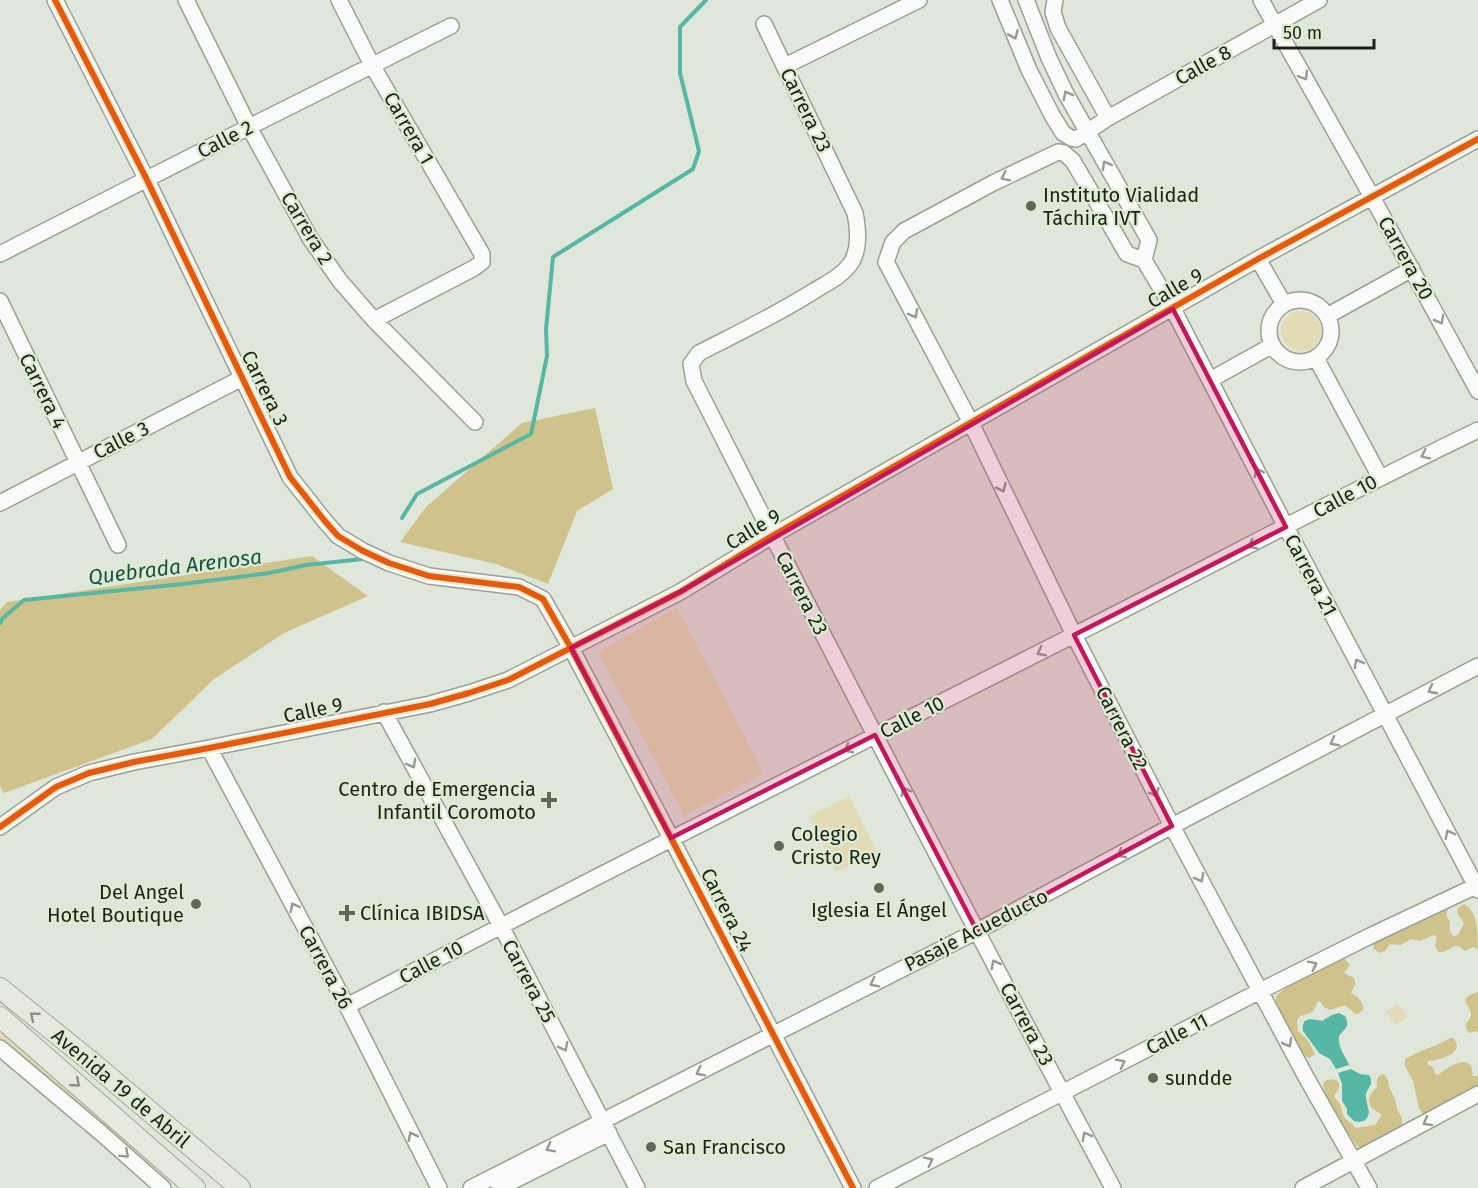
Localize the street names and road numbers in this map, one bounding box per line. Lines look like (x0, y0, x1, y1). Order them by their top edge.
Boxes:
street label: Calle 8 (1171, 40, 1235, 90)
street label: Carrera 23 (775, 64, 837, 156)
street label: Carrera 1 (379, 88, 439, 168)
street label: Calle 2 (193, 115, 257, 163)
street label: Carrera 2 (276, 187, 338, 269)
street label: Carrera 20 (1373, 212, 1439, 304)
street label: Calle 9 (1143, 263, 1207, 313)
street label: Carrera 3 (237, 346, 293, 430)
street label: Carrera 4 (14, 349, 72, 433)
street label: Calle 3 (89, 416, 153, 464)
street label: Calle 10 (1309, 469, 1381, 523)
street label: Calle 9 (721, 503, 785, 555)
street label: Carrera 21 (1280, 530, 1342, 620)
street label: Carrera 23 (771, 547, 833, 639)
street label: Carrera 22 (1091, 682, 1153, 774)
street label: Calle 10 (876, 691, 948, 743)
street label: Calle 9 (281, 692, 345, 728)
street label: Carrera 24 (696, 864, 758, 956)
street label: Pasaje Acueducto (900, 883, 1052, 977)
street label: Carrera 26 (294, 921, 358, 1013)
street label: Calle 10 (395, 935, 467, 989)
street label: Carrera 25 (497, 935, 561, 1027)
street label: Carrera 23 (995, 978, 1059, 1070)
street label: Calle 11 (1142, 1008, 1212, 1060)
street label: Avenida 19 de Abril (47, 1023, 195, 1153)

